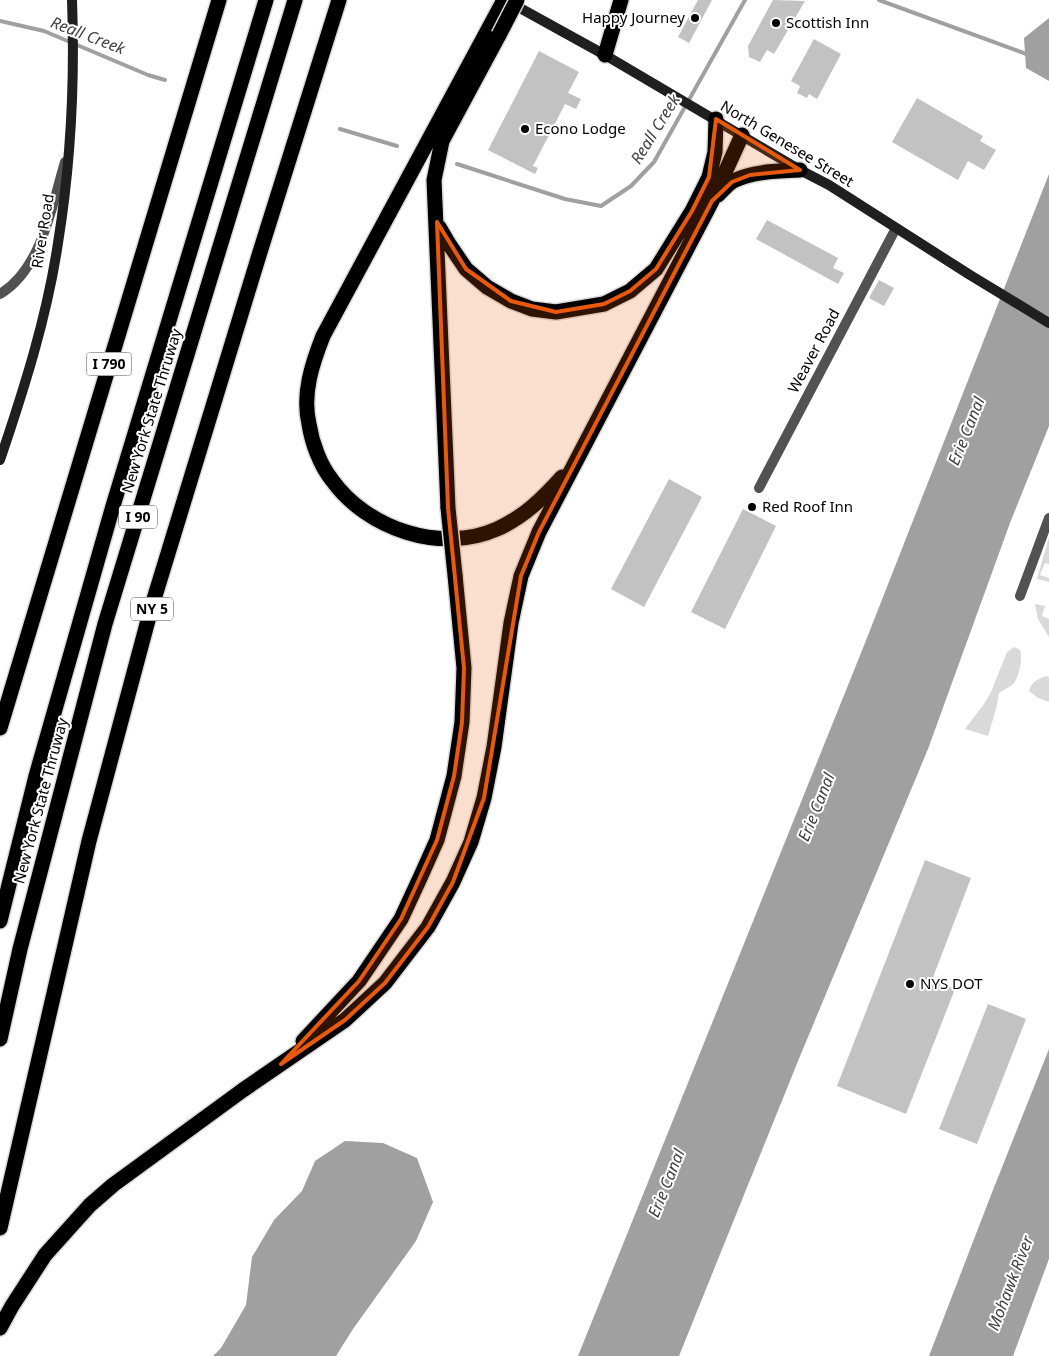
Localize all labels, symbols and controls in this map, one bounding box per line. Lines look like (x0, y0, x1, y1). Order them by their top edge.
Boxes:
place label: Happy Journey (582, 7, 685, 27)
water label: Reall Creek (48, 11, 129, 60)
marker: Happy Journey (689, 12, 701, 24)
place label: Scottish Inn (786, 12, 869, 32)
marker: Scottish Inn (770, 17, 782, 29)
water label: Reall Creek (625, 89, 686, 168)
street label: North Genesee Street (717, 95, 858, 191)
place label: Econo Lodge (535, 118, 626, 138)
marker: Econo Lodge (519, 123, 531, 135)
street label: River Road (26, 192, 58, 270)
street label: Weaver Road (783, 305, 844, 396)
street label: New York State Thruway (116, 326, 186, 495)
road number: I 790 (86, 352, 132, 376)
water label: Erie Canal (942, 393, 990, 468)
place label: Red Roof Inn (762, 496, 853, 516)
marker: Red Roof Inn (746, 501, 758, 513)
road number: I 90 (119, 506, 157, 528)
road number: NY 5 (131, 598, 173, 620)
street label: New York State Thruway (8, 715, 72, 886)
water label: Erie Canal (792, 769, 840, 844)
place label: NYS DOT (920, 973, 983, 993)
marker: NYS DOT (904, 978, 916, 990)
water label: Erie Canal (642, 1145, 690, 1220)
water label: Mohawk River (982, 1232, 1038, 1333)

